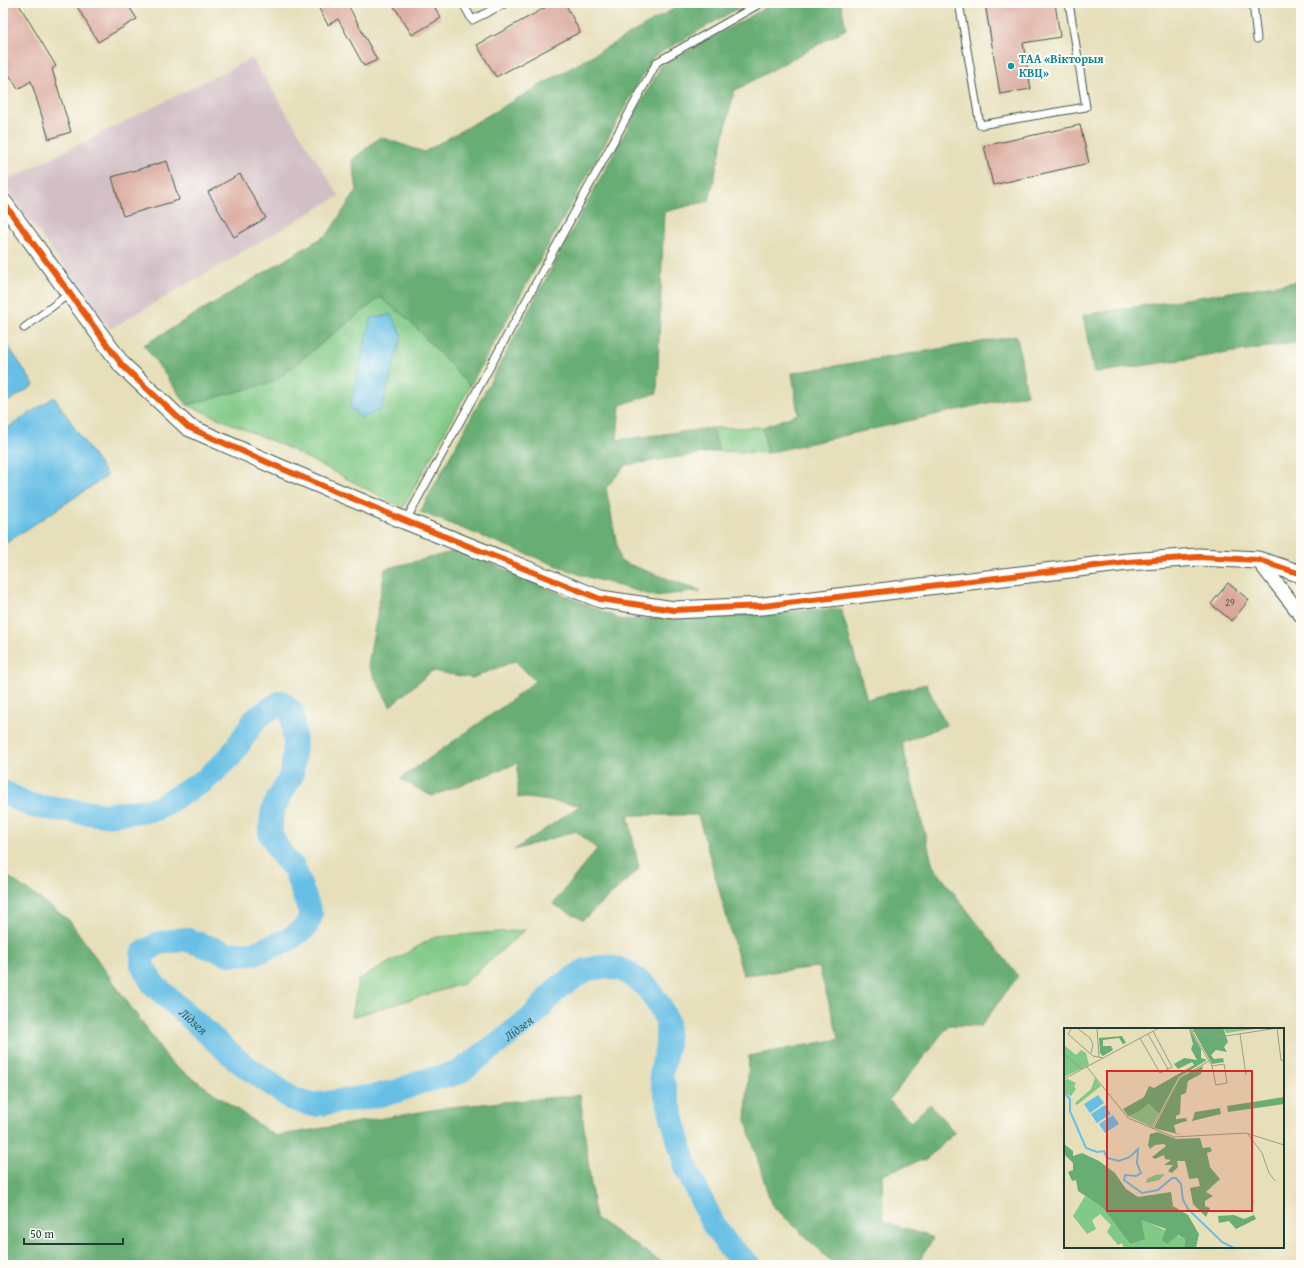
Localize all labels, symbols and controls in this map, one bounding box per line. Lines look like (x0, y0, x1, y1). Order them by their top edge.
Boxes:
place label: ТАА «Вікторыя КВЦ» (1019, 50, 1104, 81)
marker: ТАА «Вікторыя КВЦ» (1006, 61, 1016, 71)
house number: 29 (1225, 595, 1235, 610)
water label: Лідзея (175, 1003, 212, 1040)
water label: Лідзея (500, 1010, 538, 1046)
inset map (1064, 1028, 1284, 1248)
scale bar (24, 1220, 123, 1246)
text: 50 m (30, 1225, 54, 1242)

